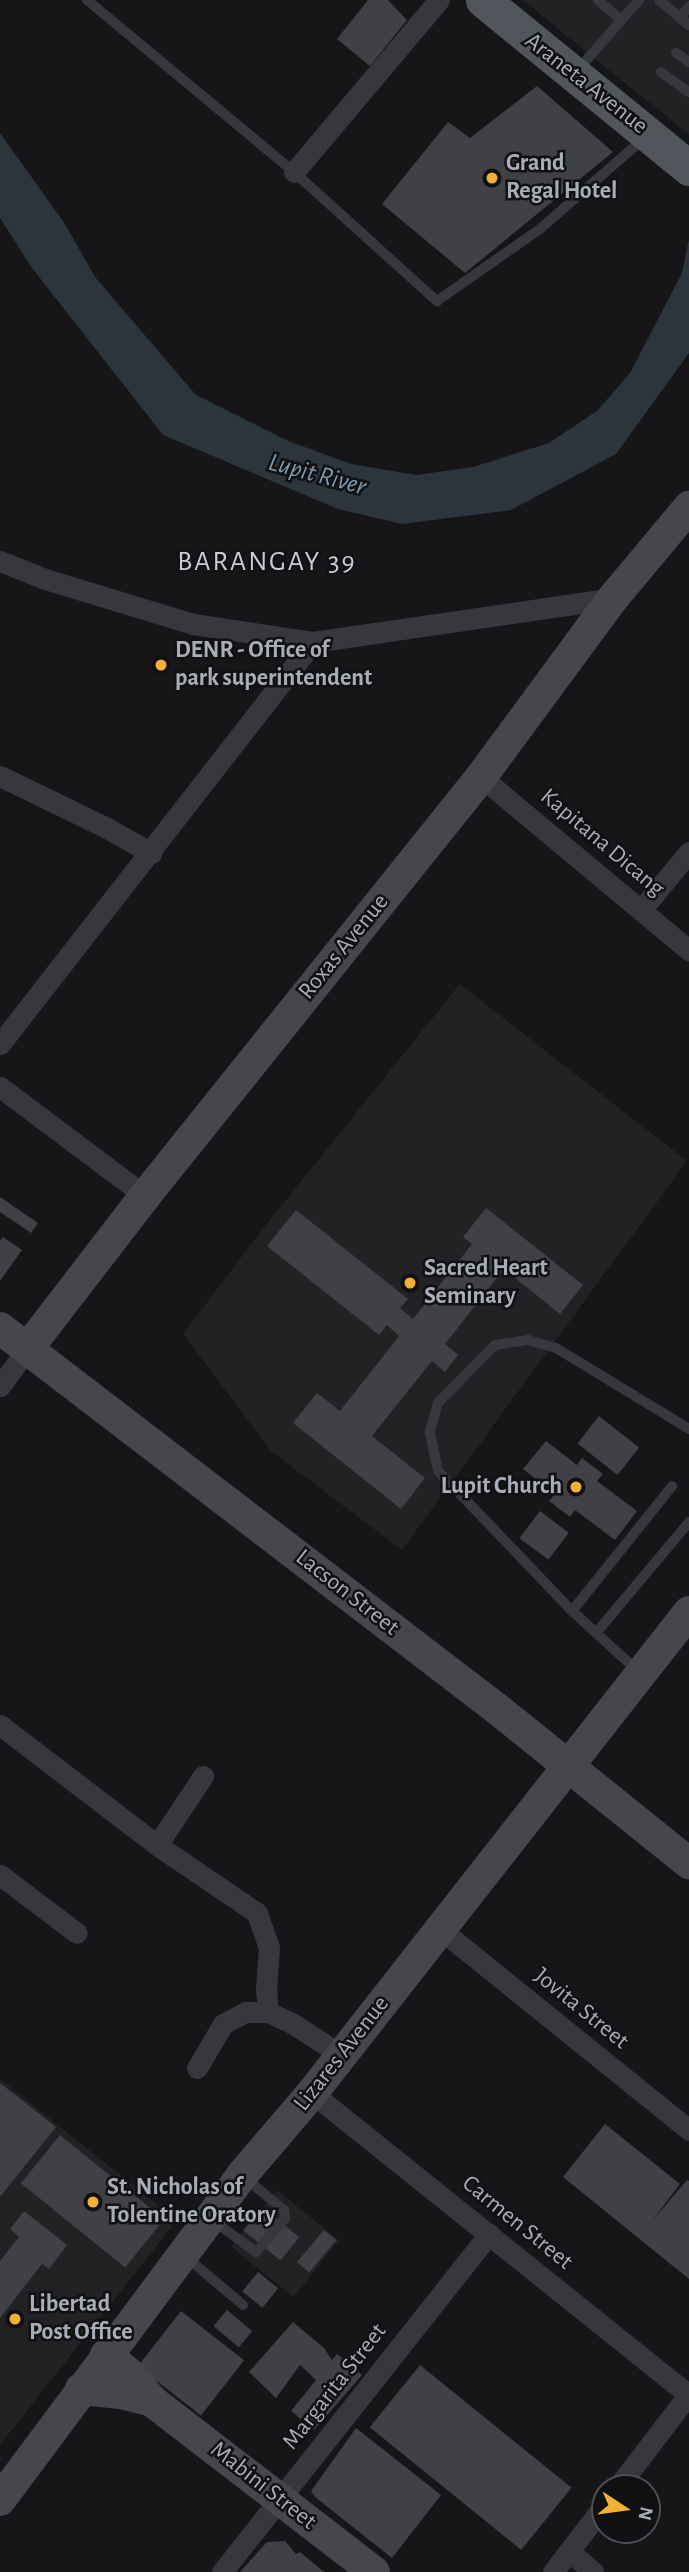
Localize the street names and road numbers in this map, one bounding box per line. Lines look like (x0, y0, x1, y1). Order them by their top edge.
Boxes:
street label: Araneta Avenue (519, 27, 653, 141)
street label: Kapitana Dicang (534, 783, 670, 903)
street label: Roxas Avenue (293, 888, 395, 1006)
street label: Lacson Street (289, 1544, 405, 1642)
street label: Jovita Street (528, 1962, 634, 2056)
street label: Lizares Avenue (288, 1991, 396, 2117)
street label: Carmen Street (456, 2170, 578, 2276)
street label: Margarita Street (277, 2318, 393, 2456)
street label: Mabini Street (204, 2436, 322, 2536)

